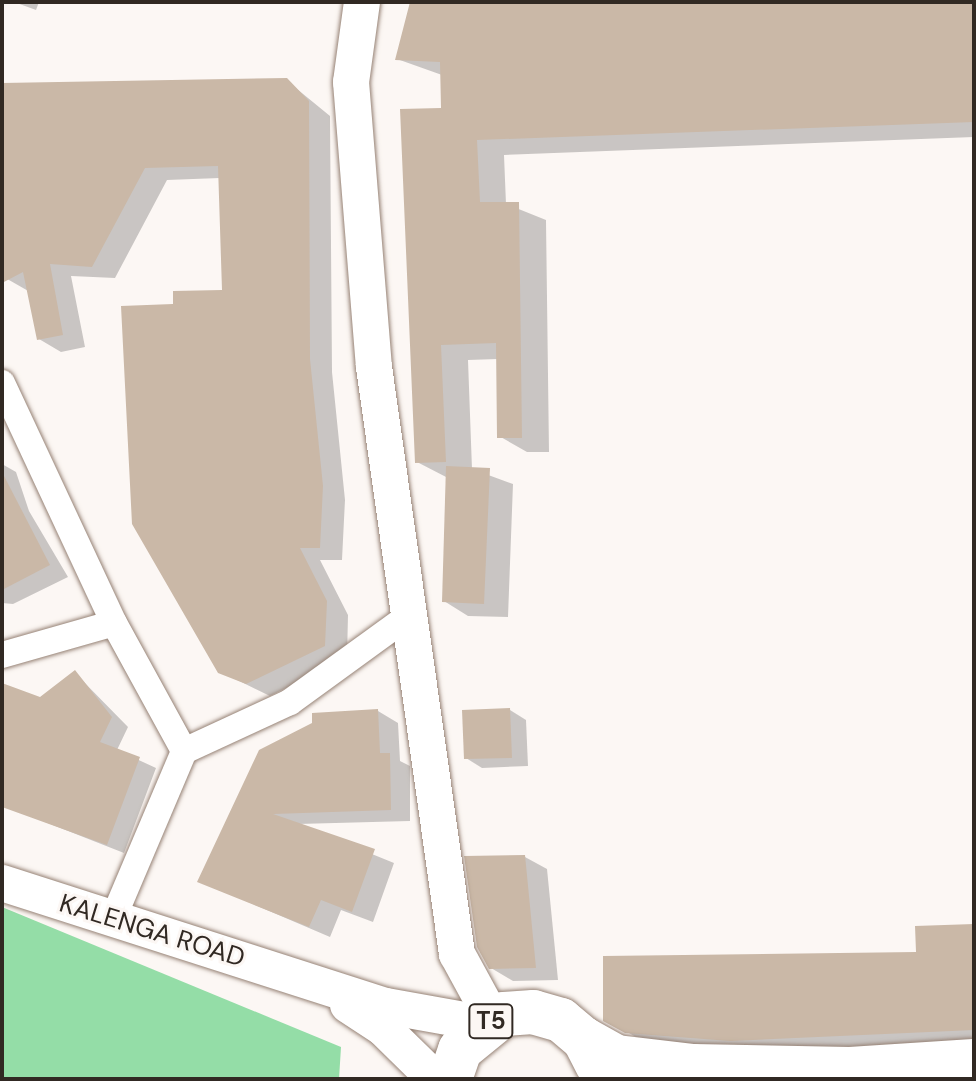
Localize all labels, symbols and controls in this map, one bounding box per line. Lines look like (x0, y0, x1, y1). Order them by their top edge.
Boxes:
street label: KALENGA ROAD (56, 888, 248, 974)
road number: T5 (467, 1001, 515, 1041)

